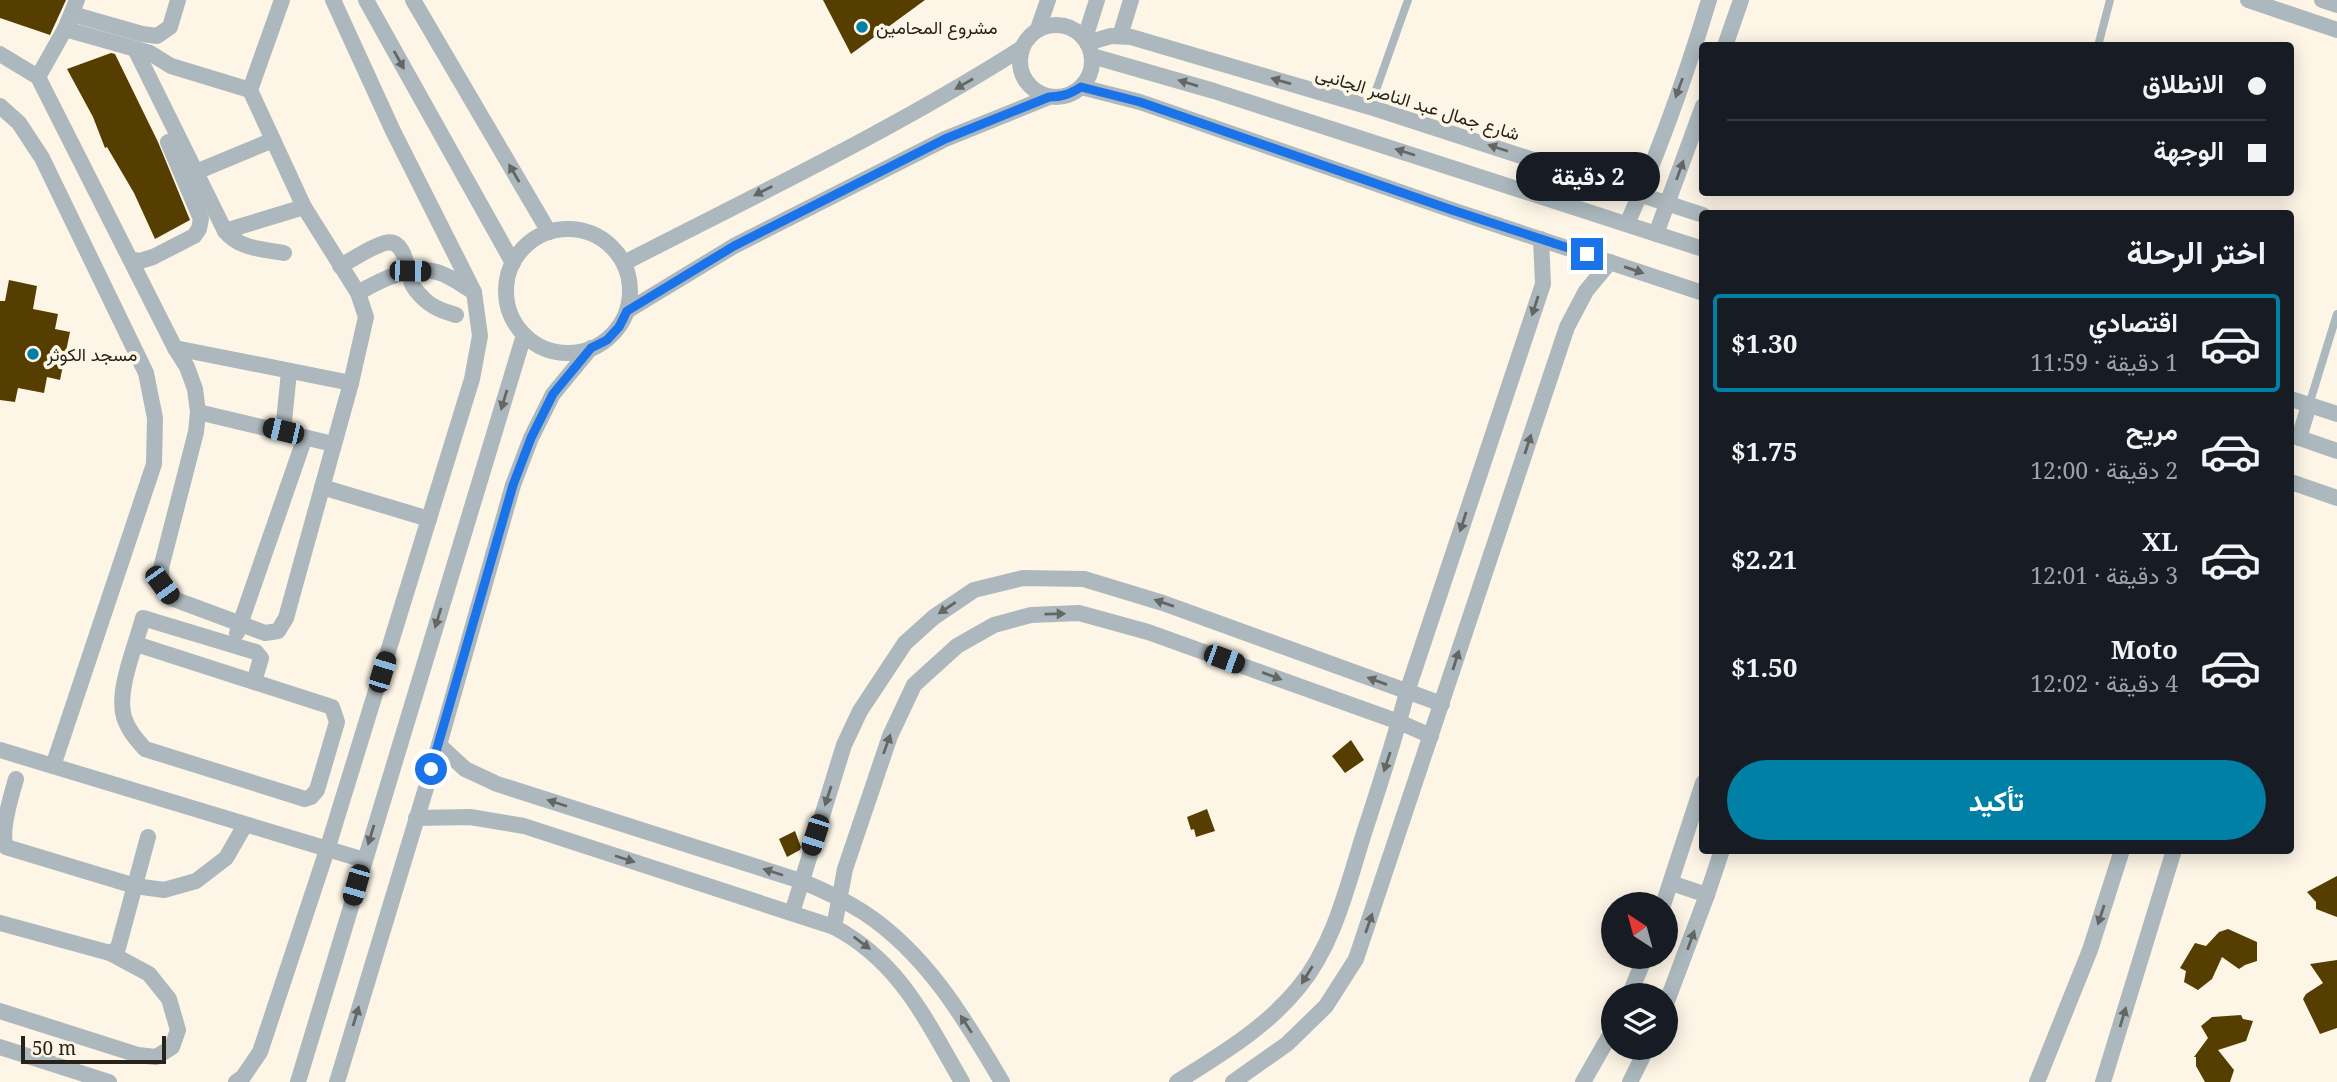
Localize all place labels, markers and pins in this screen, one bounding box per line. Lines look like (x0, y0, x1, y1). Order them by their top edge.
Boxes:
place label: مشروع المحامين (876, 15, 998, 40)
marker: مشروع المحامين (854, 19, 870, 35)
place label: مسجد الكوثر (46, 342, 137, 366)
marker: مسجد الكوثر (25, 346, 41, 362)

